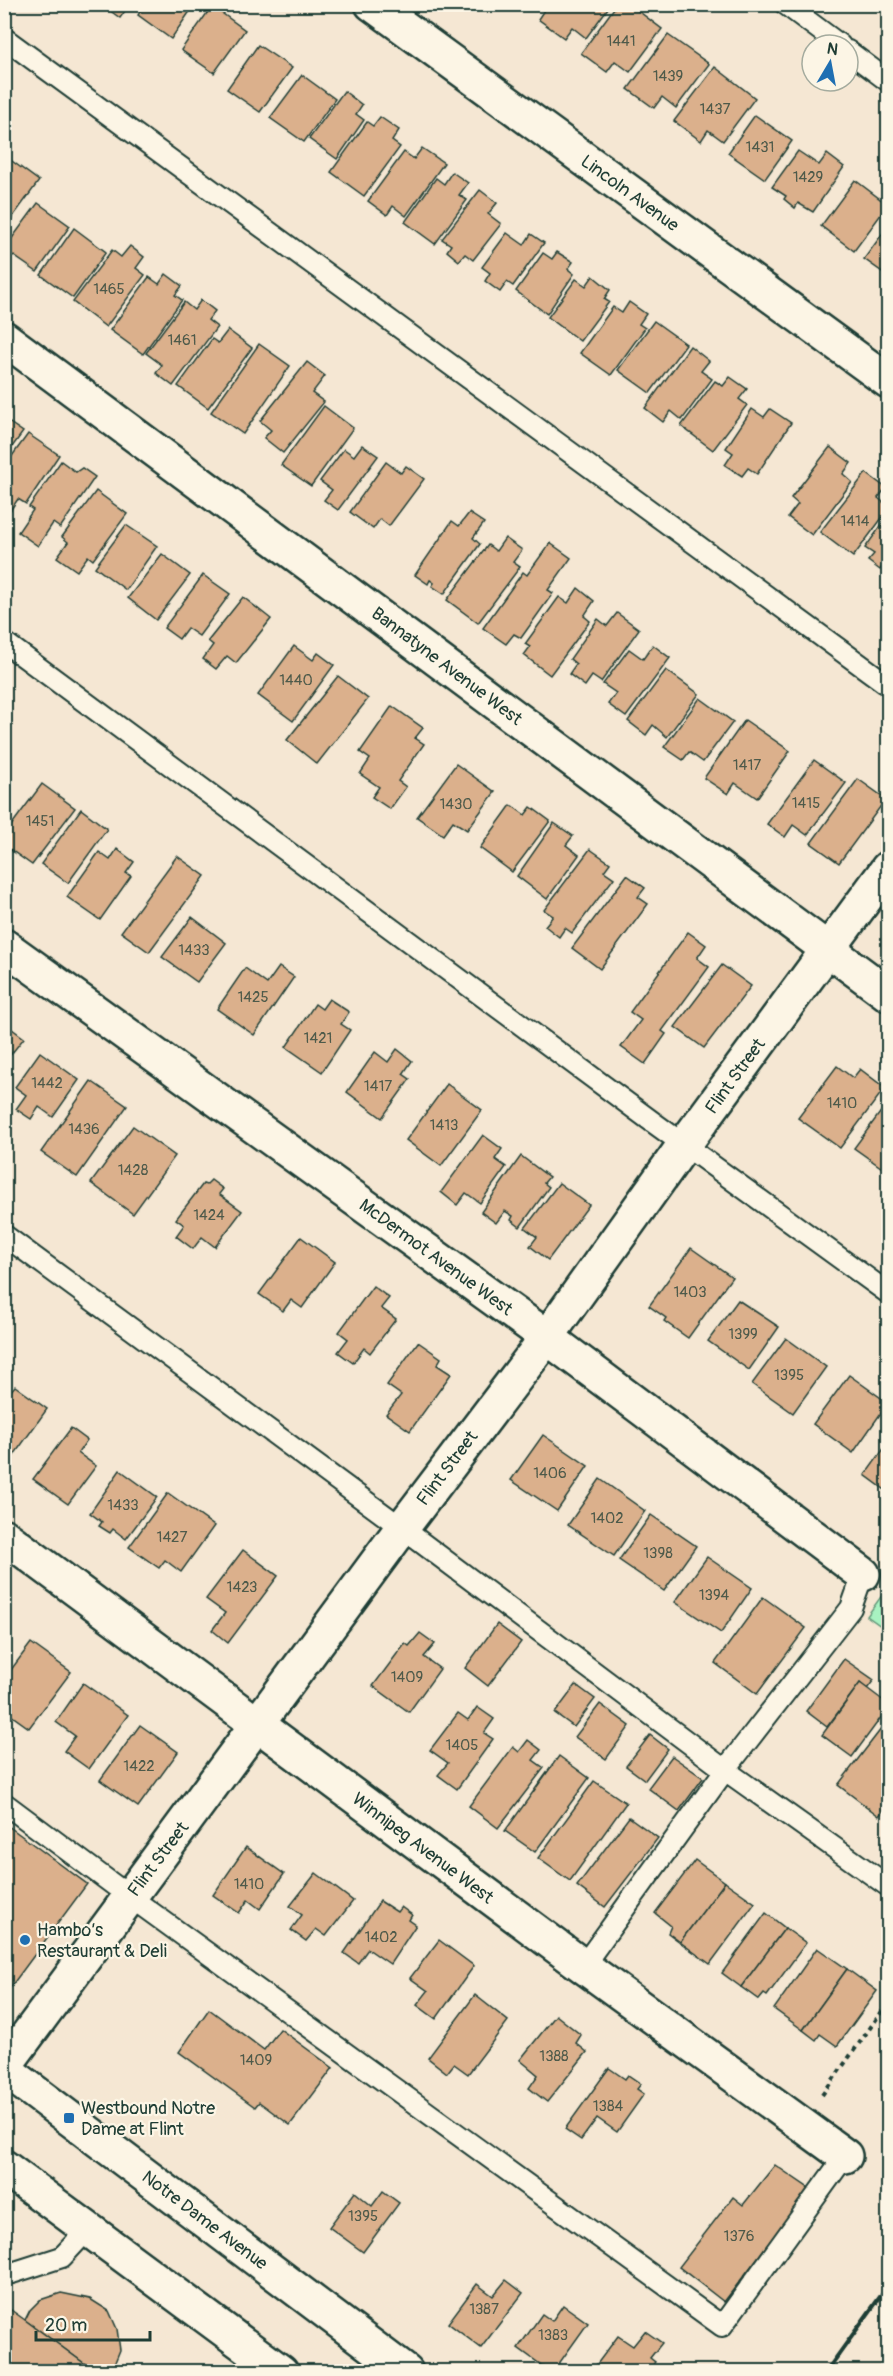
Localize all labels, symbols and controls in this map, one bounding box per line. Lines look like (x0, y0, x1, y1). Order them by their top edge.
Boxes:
house number: 1441 (606, 32, 636, 51)
north arrow (800, 33, 860, 93)
text: N (825, 38, 840, 60)
house number: 1439 (653, 67, 683, 86)
house number: 1437 (700, 100, 730, 119)
house number: 1431 (746, 138, 774, 157)
street label: Lincoln Avenue (576, 150, 683, 237)
house number: 1429 (793, 168, 823, 187)
house number: 1465 (93, 280, 125, 299)
house number: 1461 (167, 331, 197, 350)
house number: 1414 (840, 512, 870, 531)
street label: Bannatyne Avenue West (367, 602, 527, 731)
house number: 1440 (279, 671, 313, 690)
house number: 1417 (733, 756, 761, 775)
house number: 1415 (792, 794, 820, 813)
house number: 1430 (439, 795, 473, 814)
house number: 1451 (26, 812, 54, 831)
house number: 1433 (178, 941, 210, 960)
house number: 1425 (237, 988, 269, 1007)
house number: 1421 (304, 1029, 332, 1048)
street label: Flint Street (700, 1033, 771, 1119)
house number: 1442 (31, 1074, 63, 1093)
house number: 1417 (364, 1077, 392, 1096)
house number: 1410 (827, 1094, 857, 1113)
house number: 1413 (430, 1116, 458, 1135)
house number: 1436 (68, 1120, 100, 1139)
house number: 1428 (118, 1161, 149, 1180)
street label: McDermot Avenue West (354, 1194, 518, 1321)
house number: 1424 (193, 1206, 225, 1225)
house number: 1403 (673, 1283, 707, 1302)
house number: 1399 (728, 1325, 758, 1344)
house number: 1395 (774, 1366, 804, 1385)
street label: Flint Street (412, 1426, 484, 1510)
house number: 1406 (533, 1464, 567, 1483)
house number: 1433 (107, 1496, 139, 1515)
house number: 1402 (590, 1509, 624, 1528)
house number: 1427 (157, 1528, 188, 1547)
house number: 1398 (643, 1544, 673, 1563)
house number: 1423 (227, 1578, 257, 1597)
house number: 1394 (699, 1586, 730, 1605)
house number: 1409 (391, 1668, 423, 1687)
house number: 1405 (446, 1736, 478, 1755)
house number: 1422 (123, 1757, 155, 1776)
street label: Winnipeg Avenue West (347, 1788, 499, 1910)
street label: Flint Street (123, 1817, 195, 1901)
house number: 1410 (234, 1875, 264, 1894)
place label: Hambo’s Restaurant & Deli (37, 1919, 167, 1963)
house number: 1402 (364, 1928, 398, 1947)
marker: Hambo’s Restaurant & Deli (18, 1933, 32, 1947)
house number: 1388 (539, 2047, 569, 2066)
house number: 1409 (240, 2051, 272, 2070)
place label: Westbound Notre Dame at Flint (81, 2097, 215, 2141)
house number: 1384 (593, 2097, 624, 2116)
marker: Westbound Notre Dame at Flint (62, 2111, 76, 2125)
street label: Notre Dame Avenue (137, 2166, 272, 2275)
house number: 1395 (348, 2207, 378, 2226)
house number: 1376 (724, 2227, 754, 2246)
house number: 1387 (469, 2300, 499, 2319)
scale bar (36, 2304, 150, 2342)
text: 20 m (45, 2314, 87, 2337)
house number: 1383 (538, 2326, 568, 2345)

